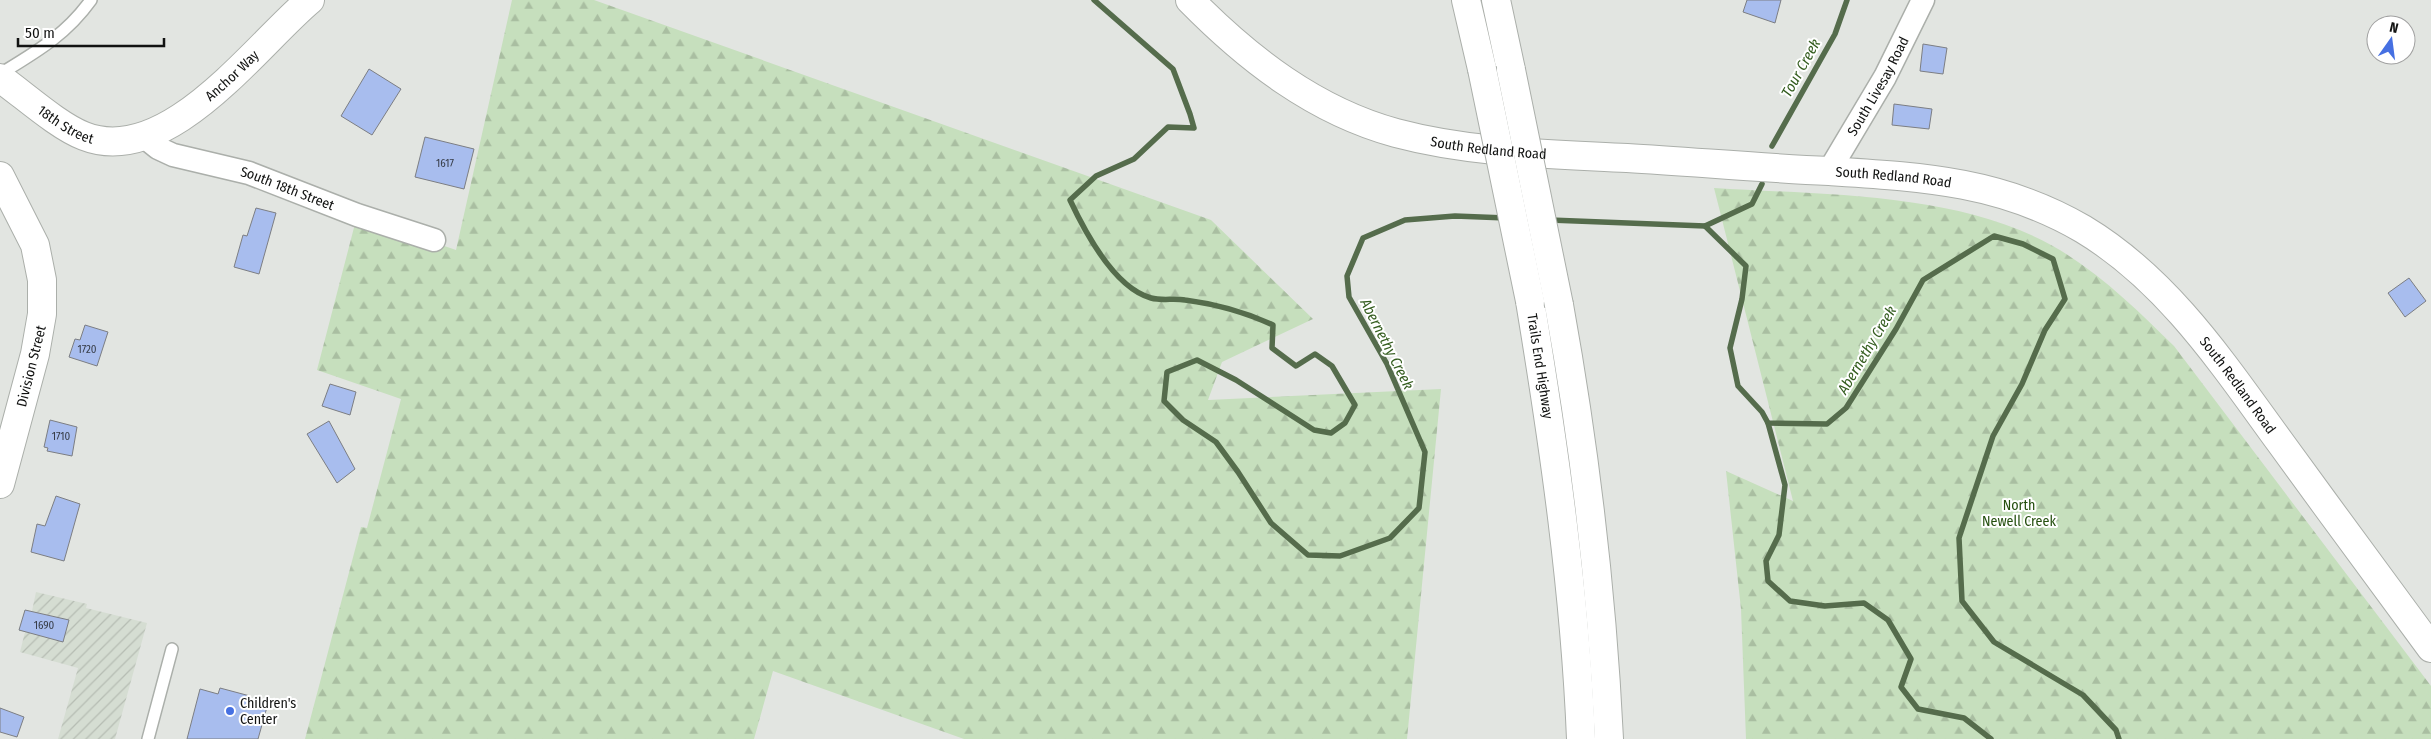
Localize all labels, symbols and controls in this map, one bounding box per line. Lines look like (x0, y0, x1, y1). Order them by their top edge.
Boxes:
scale bar (18, 15, 164, 47)
north arrow (2366, 15, 2416, 65)
text: N (2388, 19, 2400, 37)
text: 50 m (25, 24, 55, 42)
street label: South Livesay Road (1844, 34, 1913, 139)
water label: Tour Creek (1778, 35, 1825, 100)
street label: Anchor Way (202, 46, 263, 105)
street label: 18th Street (34, 102, 96, 148)
street label: South Redland Road (1429, 133, 1547, 163)
house number: 1617 (436, 157, 455, 170)
street label: South 18th Street (239, 163, 337, 214)
street label: South Redland Road (1835, 163, 1953, 192)
water label: Abernethy Creek (1356, 295, 1418, 393)
water label: Abernethy Creek (1833, 302, 1901, 398)
street label: Trails End Highway (1523, 312, 1557, 421)
street label: Division Street (13, 323, 50, 409)
street label: South Redland Road (2196, 333, 2279, 437)
house number: 1720 (77, 343, 97, 356)
house number: 1710 (52, 430, 71, 443)
park label: North Newell Creek (1982, 497, 2056, 530)
house number: 1690 (34, 619, 55, 632)
place label: Children's Center (240, 695, 296, 728)
marker: Children's Center (224, 705, 236, 717)

